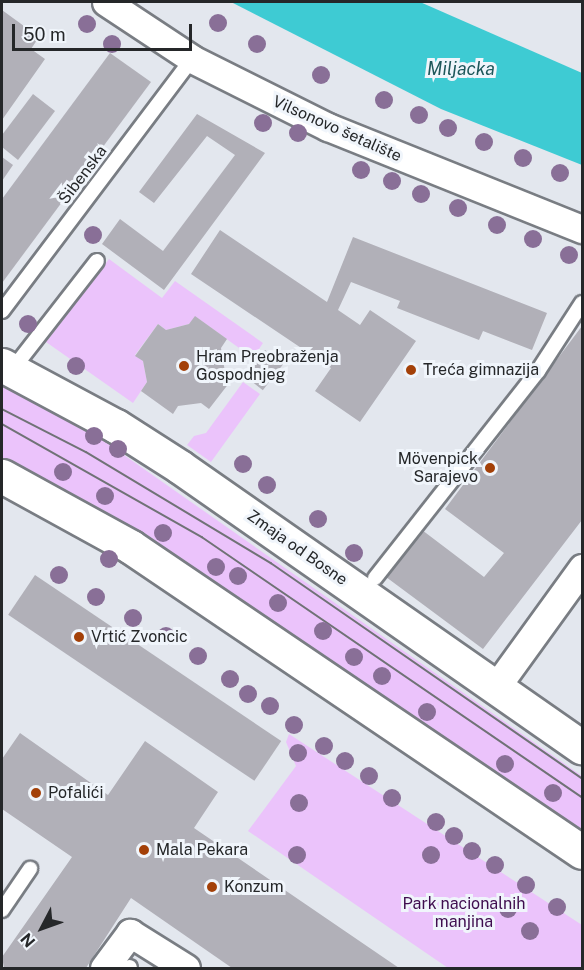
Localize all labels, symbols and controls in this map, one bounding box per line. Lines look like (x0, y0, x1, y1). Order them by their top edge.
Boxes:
scale bar (15, 12, 195, 50)
text: 50 m (23, 24, 66, 45)
water label: Miljacka (427, 58, 495, 80)
street label: Vilsonovo šetalište (270, 92, 404, 166)
street label: Šibenska (55, 142, 111, 208)
place label: Hram Preobraženja Gospodnjeg (196, 347, 339, 385)
marker: Hram Preobraženja Gospodnjeg (177, 359, 191, 373)
place label: Treća gimnazija (423, 360, 539, 380)
marker: Treća gimnazija (404, 363, 418, 377)
place label: Mövenpick Sarajevo (398, 449, 478, 487)
marker: Mövenpick Sarajevo (483, 461, 497, 475)
street label: Zmaja od Bosne (243, 506, 351, 590)
place label: Vrtić Zvoncic (91, 627, 188, 647)
marker: Vrtić Zvoncic (72, 630, 86, 644)
place label: Pofalići (48, 783, 103, 803)
marker: Pofalići (29, 786, 43, 800)
place label: Mala Pekara (156, 840, 248, 860)
marker: Mala Pekara (137, 843, 151, 857)
place label: Konzum (224, 877, 284, 897)
marker: Konzum (205, 880, 219, 894)
park label: Park nacionalnih manjina (402, 894, 526, 932)
north arrow (12, 898, 72, 958)
text: N (17, 929, 39, 951)

